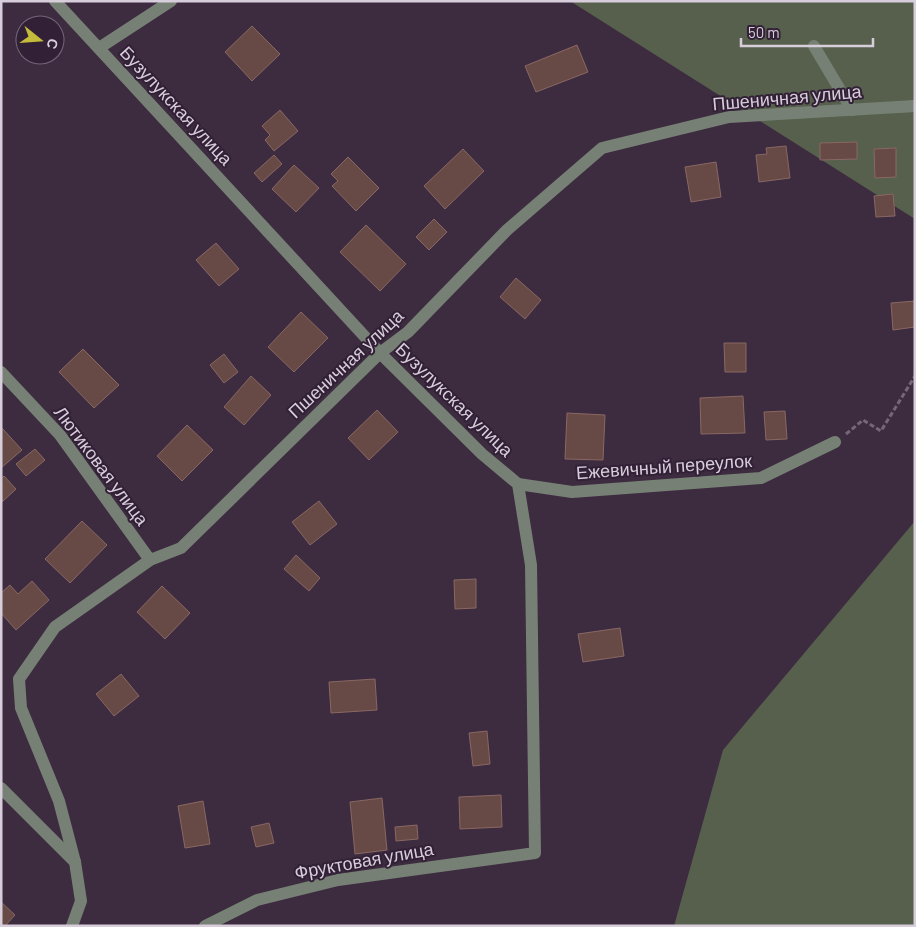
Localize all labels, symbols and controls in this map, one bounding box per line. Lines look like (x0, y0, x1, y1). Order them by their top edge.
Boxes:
north arrow (15, 15, 65, 65)
scale bar (741, 15, 874, 47)
text: 50 m (748, 23, 780, 41)
text: С (43, 37, 63, 51)
street label: Бузулукская улица (116, 41, 238, 170)
street label: Пшеничная улица (711, 79, 863, 114)
street label: Пшеничная улица (283, 304, 408, 422)
street label: Бузулукская улица (391, 338, 519, 462)
street label: Лютиковая улица (50, 401, 154, 530)
street label: Ежевичный переулок (575, 449, 753, 483)
street label: Фруктовая улица (293, 837, 436, 883)

